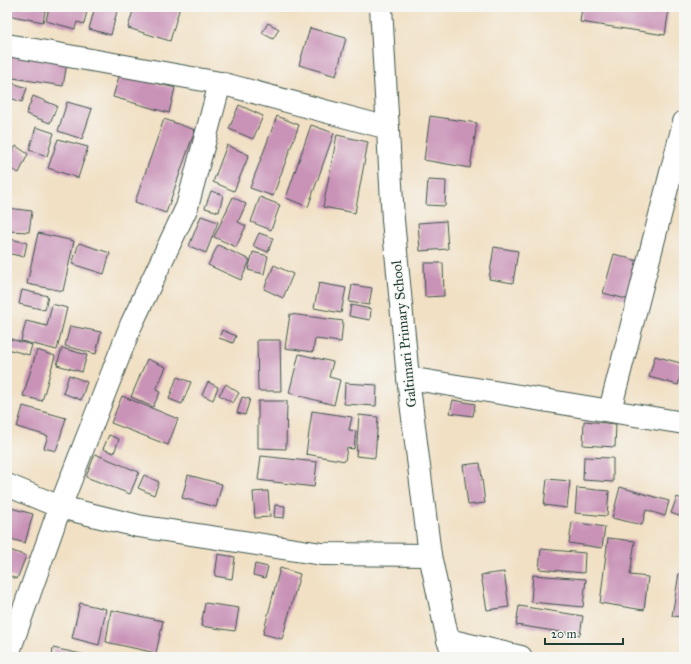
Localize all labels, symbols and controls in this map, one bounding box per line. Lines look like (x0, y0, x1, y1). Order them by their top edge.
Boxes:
street label: Galtimari Primary School (388, 259, 420, 408)
scale bar (545, 620, 623, 646)
text: 20 m (551, 627, 577, 641)

